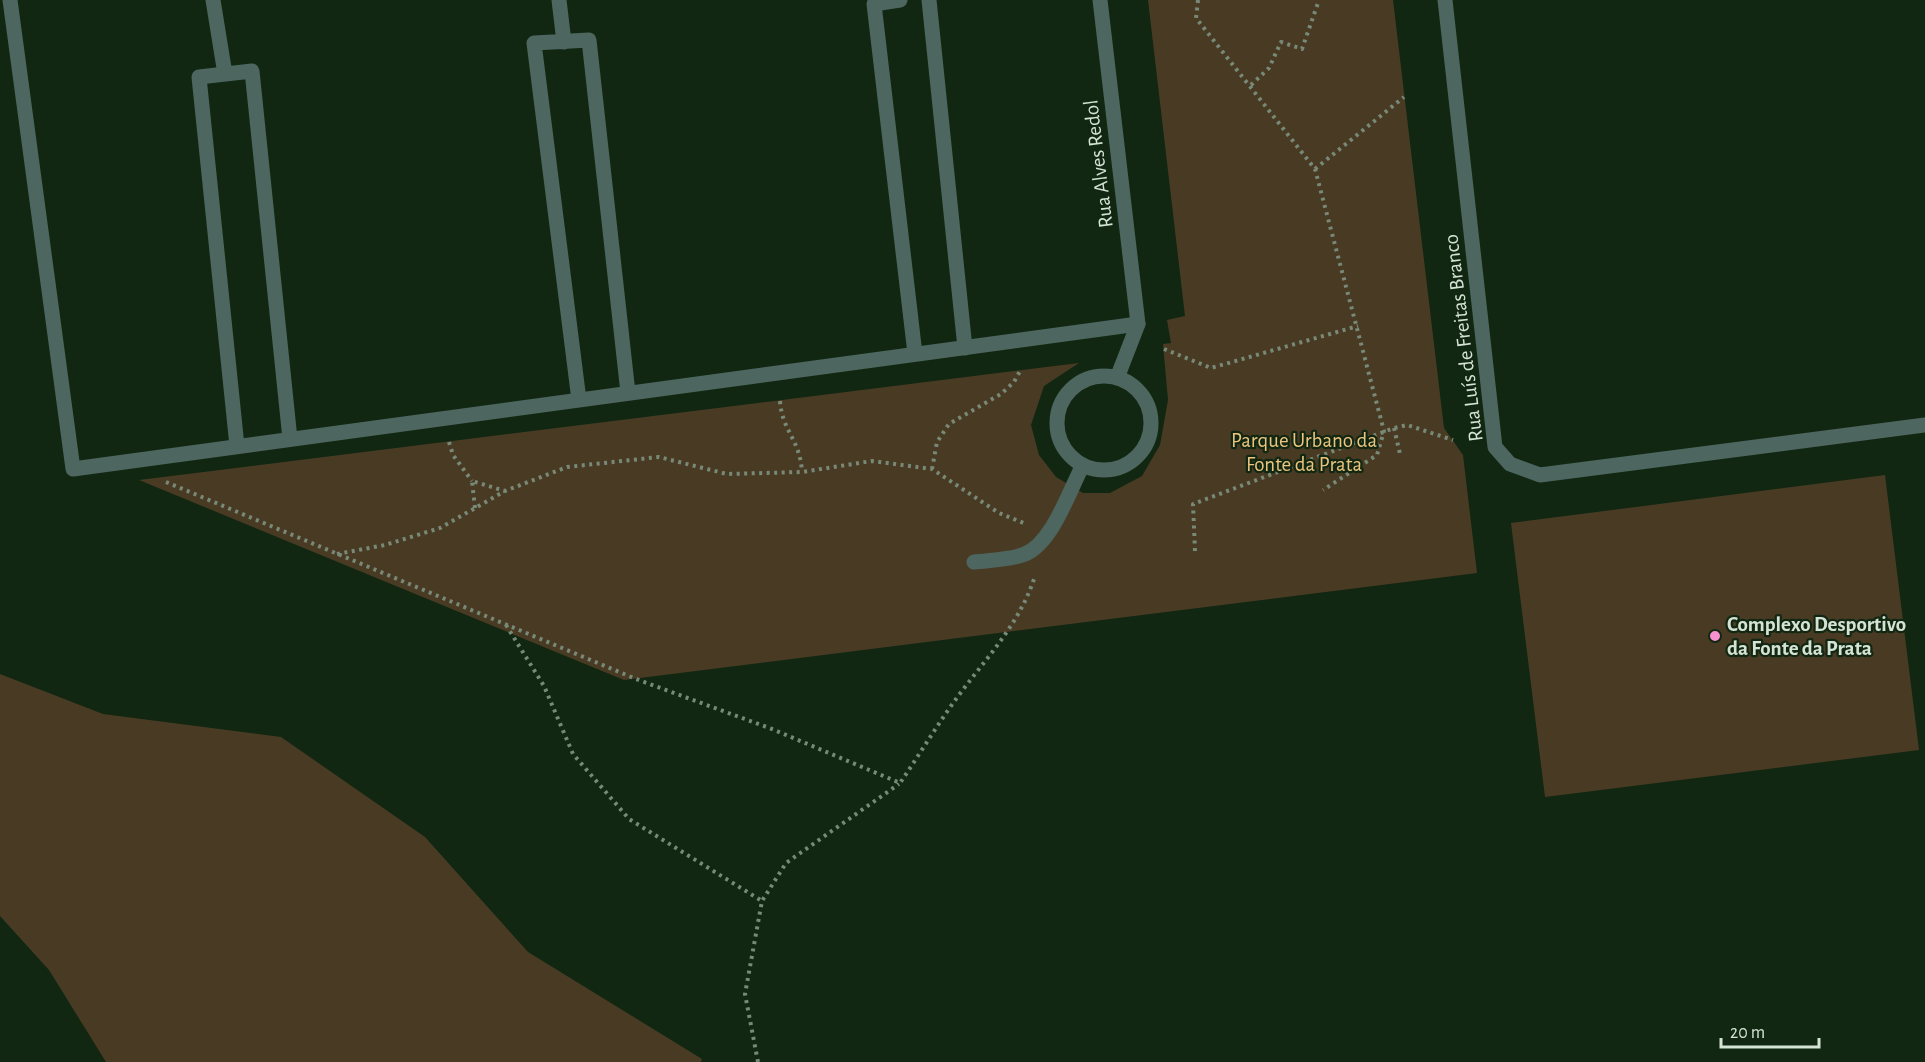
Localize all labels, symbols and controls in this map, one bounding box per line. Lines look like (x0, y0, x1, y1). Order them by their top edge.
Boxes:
street label: Rua Alves Redol (1080, 99, 1117, 229)
street label: Rua Luís de Freitas Branco (1440, 233, 1487, 443)
park label: Parque Urbano da Fonte da Prata (1231, 430, 1377, 475)
place label: Complexo Desportivo da Fonte da Prata (1727, 614, 1906, 659)
marker: Complexo Desportivo da Fonte da Prata (1708, 629, 1722, 643)
scale bar (1721, 1011, 1818, 1049)
text: 20 m (1730, 1024, 1765, 1042)

